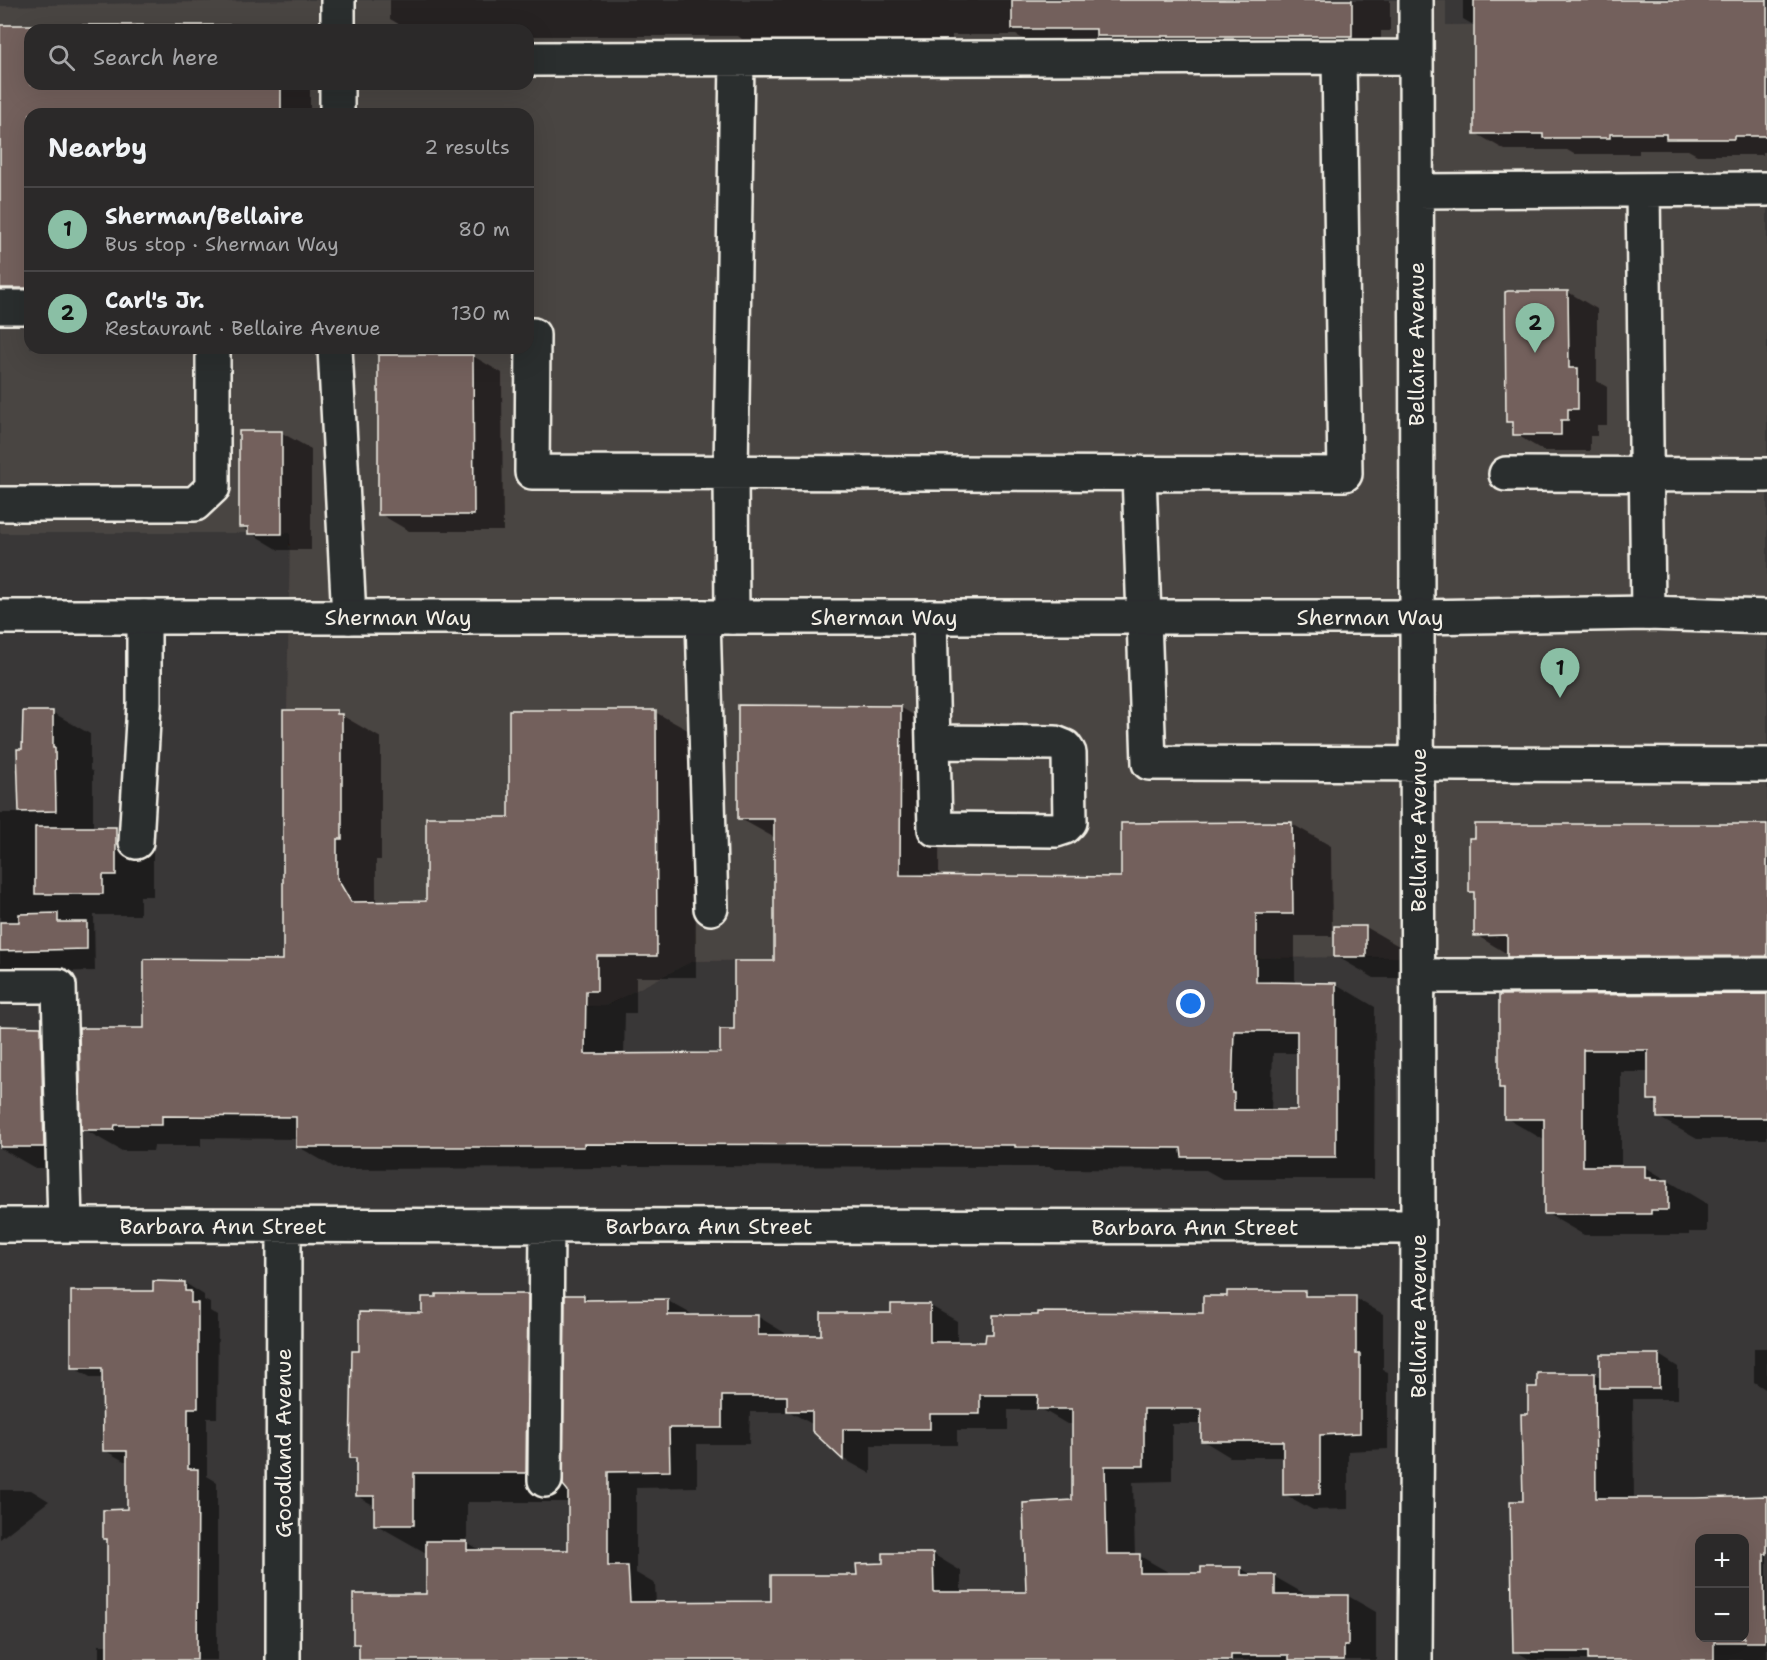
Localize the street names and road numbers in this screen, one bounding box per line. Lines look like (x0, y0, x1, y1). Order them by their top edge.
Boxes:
street label: Bellaire Avenue (1402, 262, 1431, 426)
street label: Sherman Way (324, 603, 472, 632)
street label: Sherman Way (810, 603, 958, 632)
street label: Sherman Way (1296, 603, 1444, 632)
street label: Bellaire Avenue (1404, 748, 1433, 912)
street label: Barbara Ann Street (119, 1212, 327, 1241)
street label: Barbara Ann Street (605, 1212, 813, 1241)
street label: Barbara Ann Street (1091, 1213, 1299, 1242)
street label: Bellaire Avenue (1404, 1234, 1433, 1398)
street label: Goodland Avenue (269, 1348, 298, 1538)

